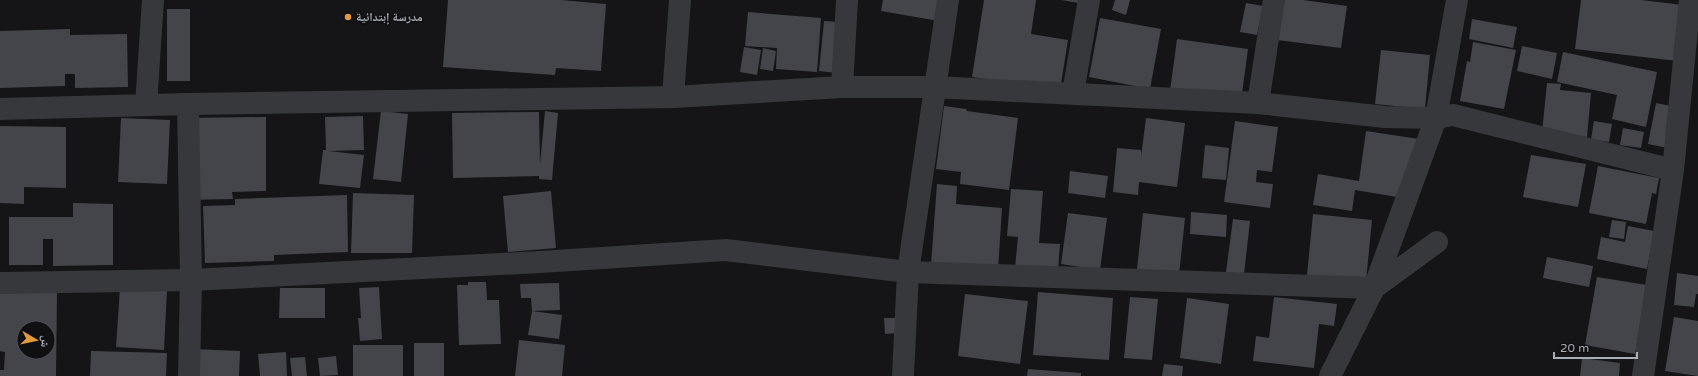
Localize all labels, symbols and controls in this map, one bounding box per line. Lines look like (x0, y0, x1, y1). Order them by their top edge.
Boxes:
place label: مدرسة إبتدائية (356, 10, 423, 25)
marker: مدرسة إبتدائية (343, 12, 353, 22)
north arrow (16, 320, 56, 360)
scale bar (1554, 334, 1637, 360)
text: ش (37, 335, 53, 349)
text: 20 m (1560, 341, 1589, 355)

